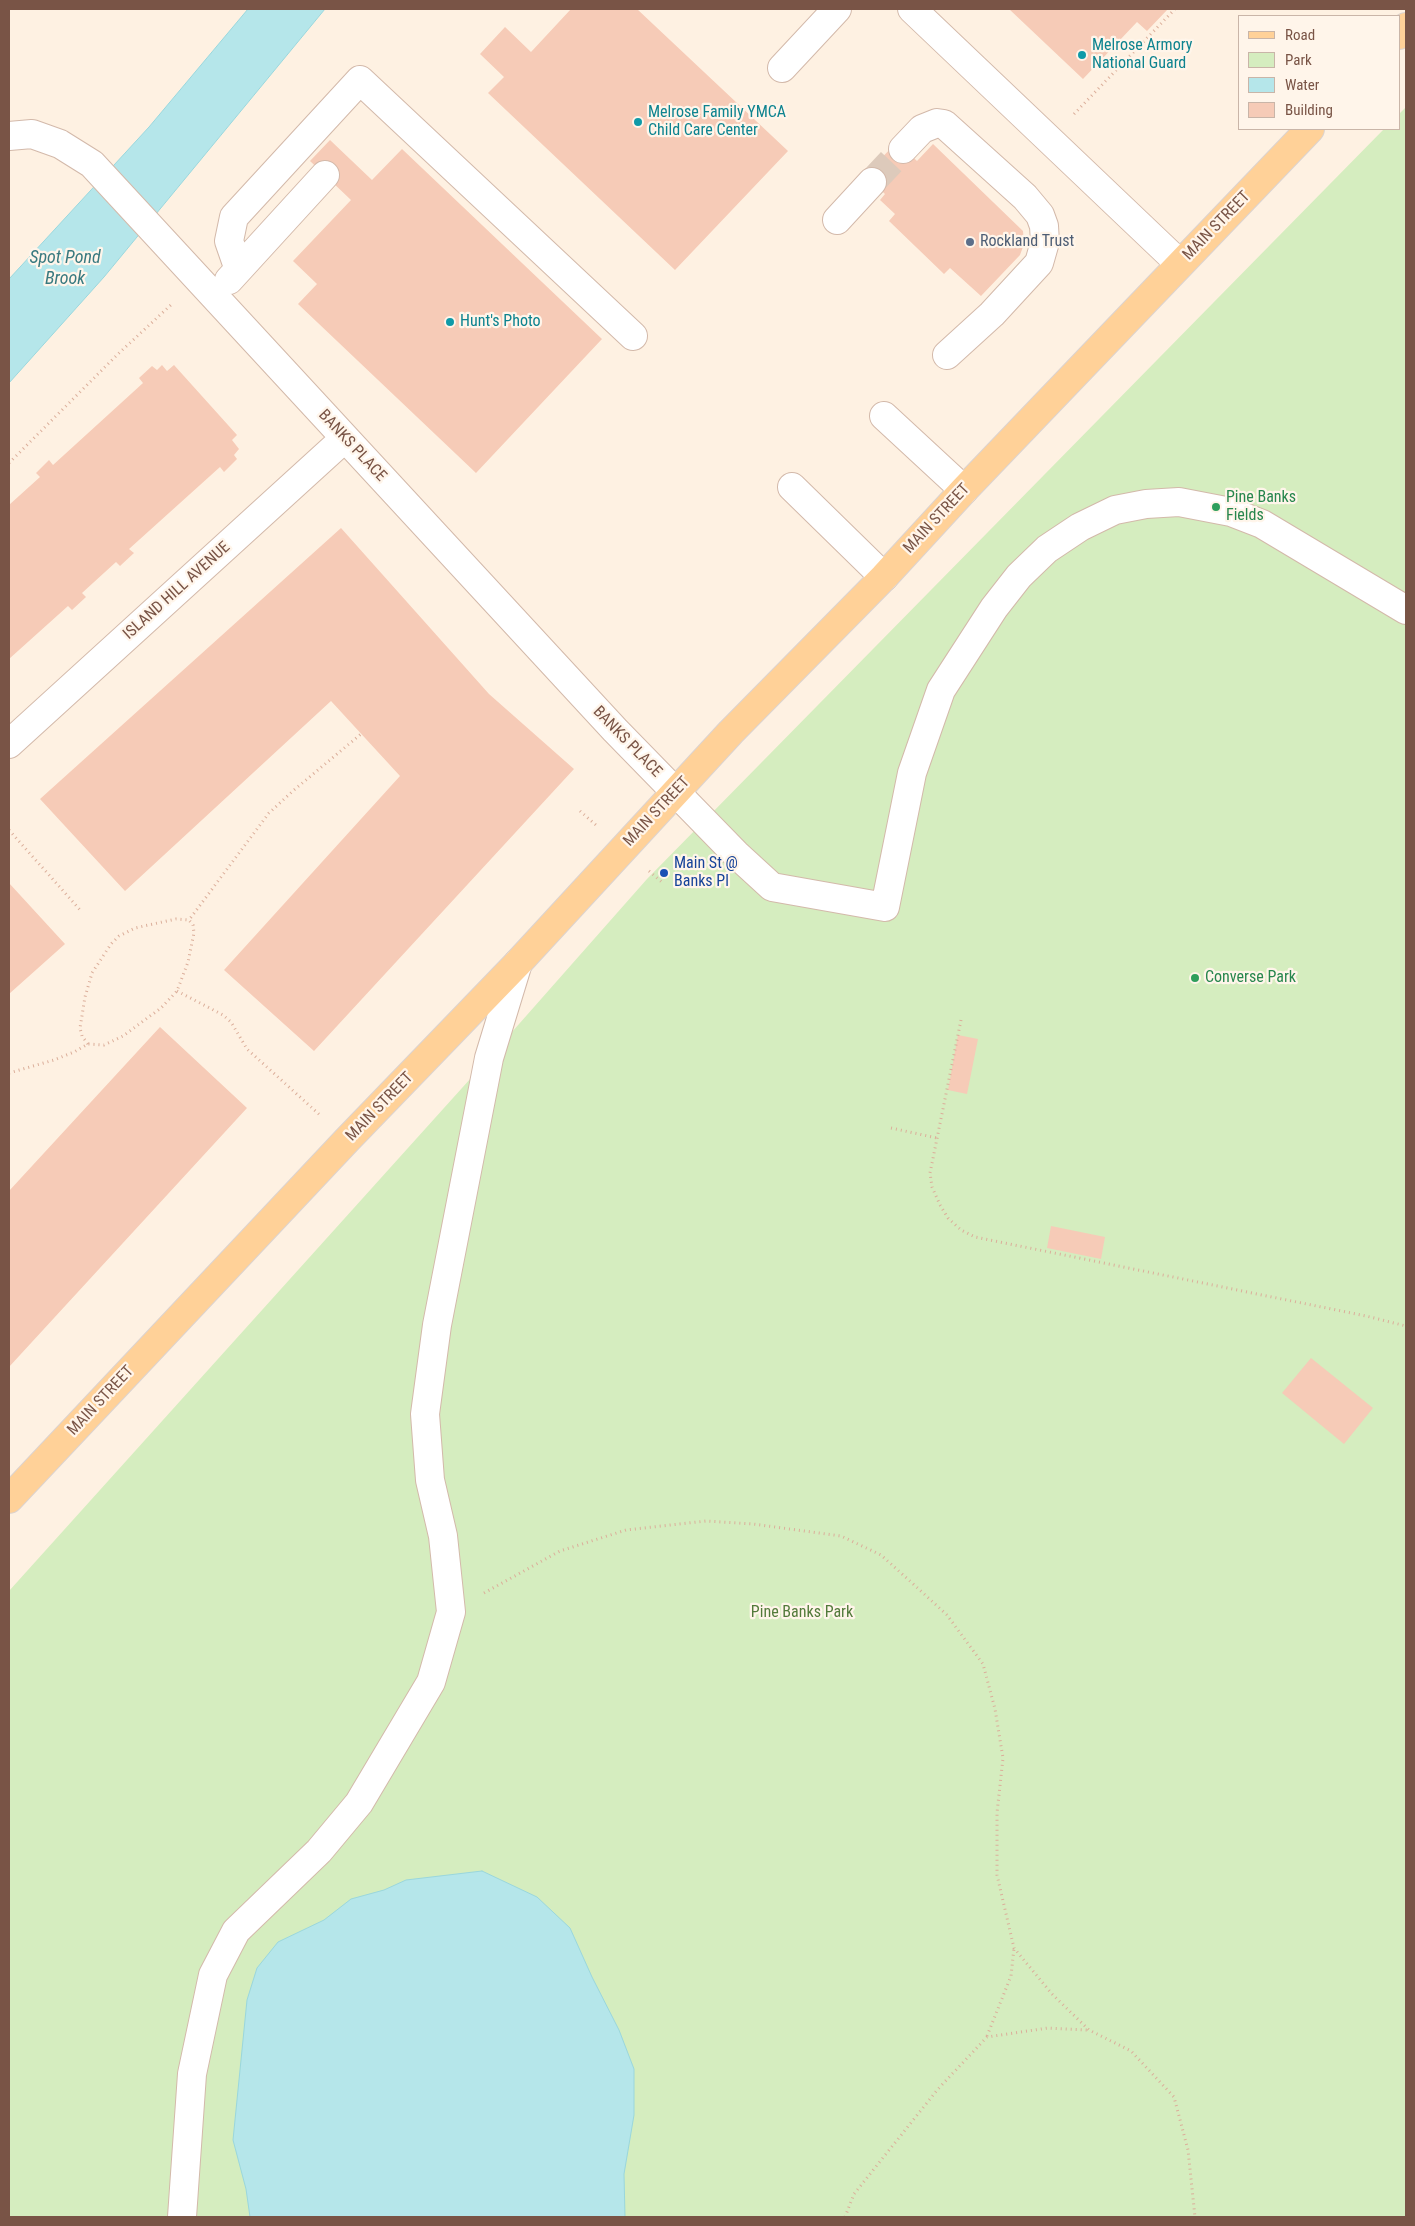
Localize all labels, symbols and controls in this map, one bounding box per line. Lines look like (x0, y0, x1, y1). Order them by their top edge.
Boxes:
legend (1238, 15, 1400, 130)
text: Road (1285, 26, 1315, 44)
place label: Melrose Armory National Guard (1092, 36, 1192, 74)
marker: Melrose Armory National Guard (1076, 49, 1088, 61)
text: Park (1285, 51, 1312, 69)
text: Water (1285, 76, 1319, 94)
text: Building (1285, 101, 1333, 119)
place label: Melrose Family YMCA Child Care Center (648, 103, 786, 141)
marker: Melrose Family YMCA Child Care Center (632, 116, 644, 128)
street label: MAIN STREET (1179, 187, 1255, 265)
place label: Rockland Trust (980, 232, 1074, 252)
marker: Rockland Trust (964, 236, 976, 248)
water label: Spot Pond Brook (29, 247, 101, 290)
place label: Hunt's Photo (460, 312, 541, 332)
marker: Hunt's Photo (444, 316, 456, 328)
street label: BANKS PLACE (314, 406, 390, 486)
street label: MAIN STREET (900, 480, 974, 558)
place label: Pine Banks Fields (1226, 488, 1296, 526)
marker: Pine Banks Fields (1210, 501, 1222, 513)
street label: ISLAND HILL AVENUE (120, 538, 234, 644)
street label: BANKS PLACE (588, 702, 666, 782)
street label: MAIN STREET (620, 773, 694, 851)
place label: Main St @ Banks Pl (674, 854, 738, 892)
marker: Main St @ Banks Pl (658, 867, 670, 879)
place label: Converse Park (1205, 968, 1296, 988)
marker: Converse Park (1189, 972, 1201, 984)
street label: MAIN STREET (342, 1068, 418, 1146)
street label: MAIN STREET (64, 1362, 138, 1440)
park label: Pine Banks Park (751, 1603, 853, 1623)

